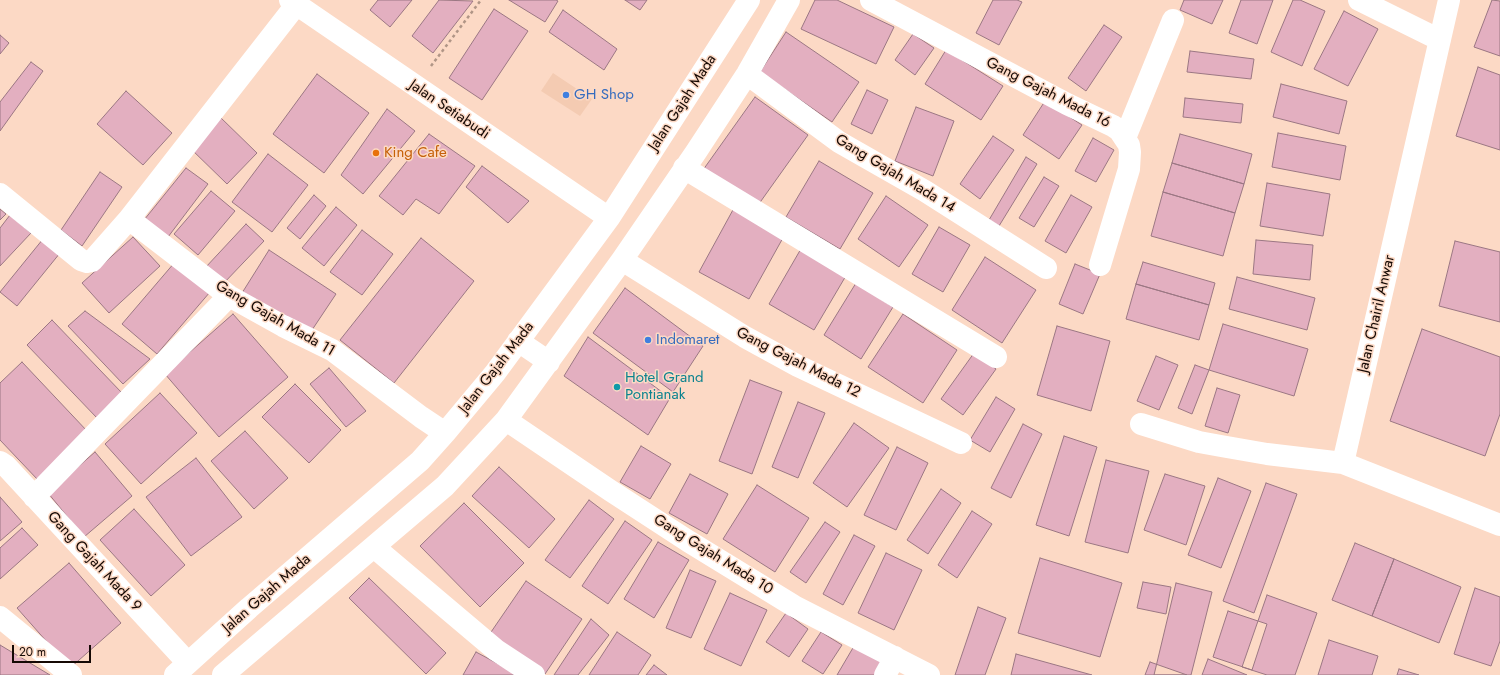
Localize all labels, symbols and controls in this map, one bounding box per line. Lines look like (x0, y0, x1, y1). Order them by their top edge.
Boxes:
street label: Jalan Gajah Mada (645, 51, 721, 155)
street label: Gang Gajah Mada 16 (983, 54, 1113, 132)
street label: Jalan Setiabudi (405, 76, 493, 144)
place label: GH Shop (574, 86, 634, 104)
marker: GH Shop (561, 90, 571, 100)
street label: Gang Gajah Mada 14 (832, 131, 958, 217)
place label: King Cafe (384, 144, 447, 162)
marker: King Cafe (371, 148, 381, 158)
street label: Jalan Chairil Anwar (1355, 253, 1399, 375)
street label: Gang Gajah Mada 11 (212, 277, 338, 361)
street label: Jalan Gajah Mada (456, 319, 538, 417)
street label: Gang Gajah Mada 12 (733, 324, 863, 402)
place label: Indomaret (656, 331, 719, 349)
marker: Indomaret (643, 335, 653, 345)
place label: Hotel Grand Pontianak (625, 369, 704, 404)
marker: Hotel Grand Pontianak (612, 382, 622, 392)
street label: Gang Gajah Mada 9 (43, 508, 145, 616)
street label: Gang Gajah Mada 10 (650, 511, 776, 599)
street label: Jalan Gajah Mada (219, 551, 315, 637)
scale bar (14, 637, 93, 663)
text: 20 m (19, 643, 46, 661)

